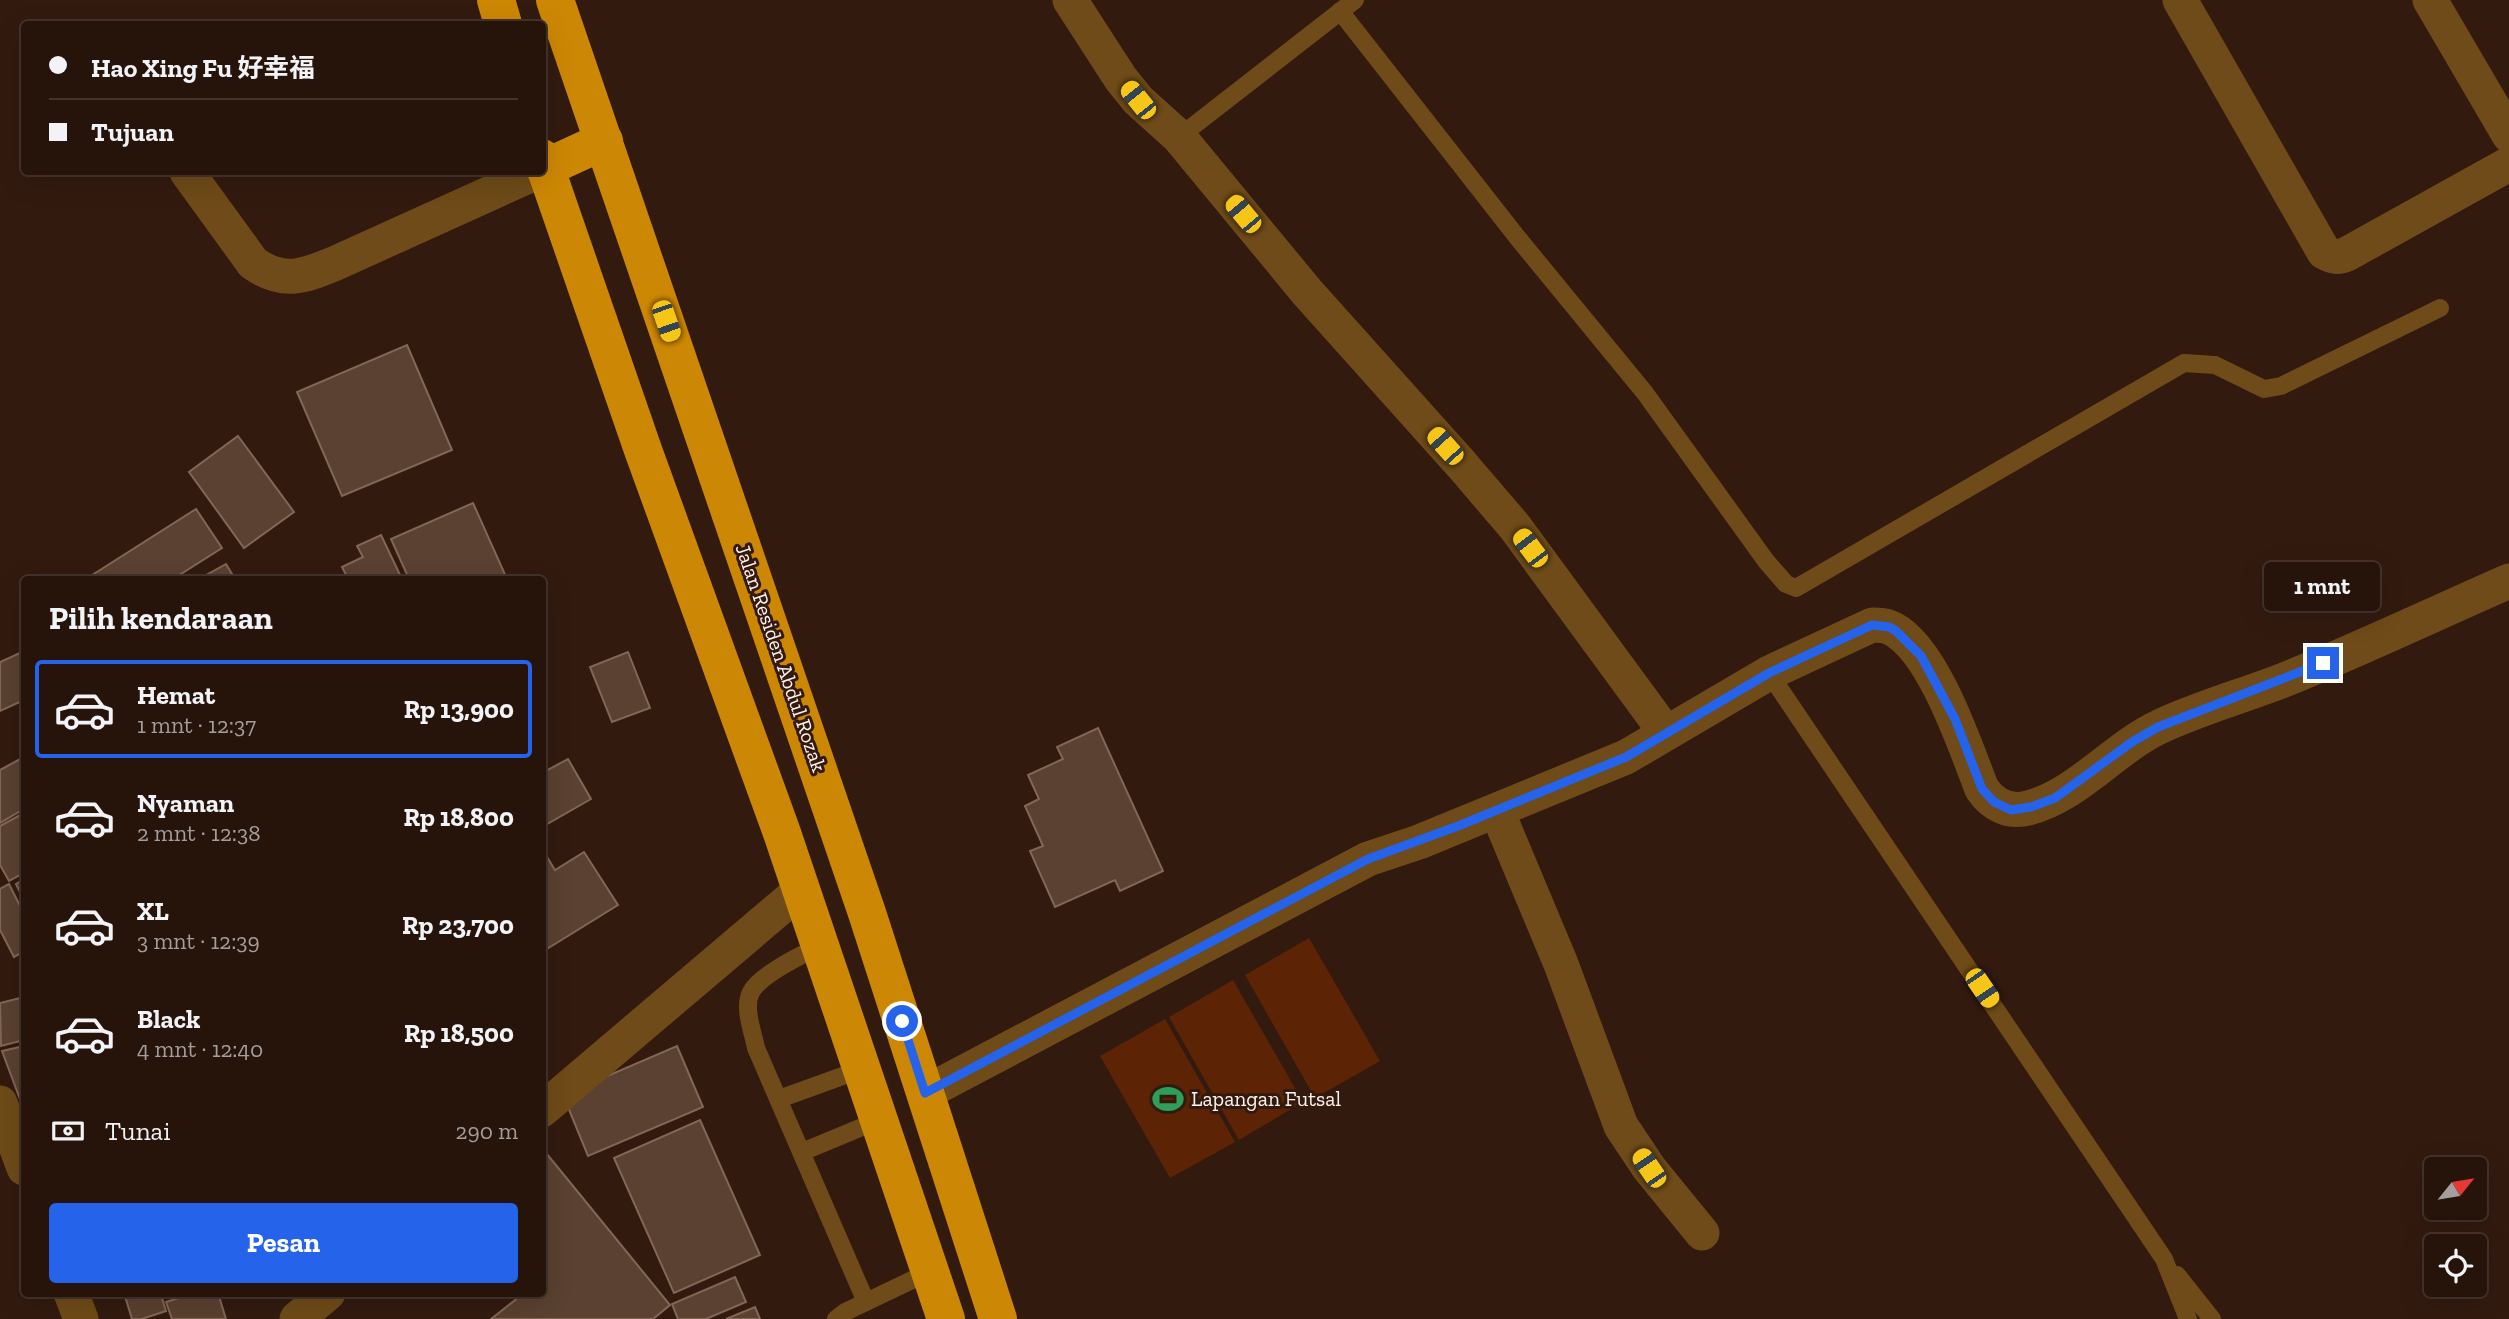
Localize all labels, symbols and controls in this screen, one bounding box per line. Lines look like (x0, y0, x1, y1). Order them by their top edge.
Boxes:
text: Hao Xing Fu 好幸福 (91, 52, 315, 84)
car (1117, 77, 1160, 123)
text: Tujuan (91, 116, 174, 148)
car (1222, 191, 1265, 237)
car (650, 298, 683, 344)
car (1424, 423, 1467, 469)
car (1509, 525, 1552, 571)
street label: Jalan Residen Abdul Rozak (731, 540, 832, 775)
callout: 1 mnt (2265, 562, 2381, 610)
text: 1 mnt (2294, 572, 2350, 600)
text: Pilih kendaraan (49, 599, 273, 637)
route end (2307, 647, 2339, 679)
icon: car (53, 678, 116, 741)
text: Hemat (137, 679, 215, 711)
text: Rp 13,900 (404, 693, 514, 725)
text: 1 mnt · 12:37 (137, 711, 256, 739)
icon: car (53, 786, 116, 849)
text: Nyaman (137, 787, 234, 819)
text: Rp 18,800 (403, 801, 514, 833)
text: 2 mnt · 12:38 (137, 819, 261, 847)
icon: car (53, 894, 116, 957)
text: XL (137, 895, 169, 927)
text: Rp 23,700 (402, 909, 514, 941)
text: 3 mnt · 12:39 (137, 927, 260, 955)
car (1962, 965, 2003, 1011)
icon: car (53, 1002, 116, 1065)
text: Black (137, 1003, 200, 1035)
route start (886, 1005, 918, 1037)
text: Rp 18,500 (404, 1017, 514, 1049)
text: 4 mnt · 12:40 (137, 1035, 263, 1063)
sports icon: Lapangan Futsal (1151, 1082, 1185, 1116)
place label: Lapangan Futsal (1191, 1086, 1341, 1111)
icon: cash (49, 1112, 87, 1150)
text: Tunai (105, 1115, 170, 1147)
text: 290 m (456, 1117, 518, 1145)
car (1629, 1145, 1670, 1191)
north arrow (2424, 1157, 2487, 1220)
map controls (2424, 1157, 2487, 1297)
button: Pesan (49, 1203, 518, 1283)
button: locate (2424, 1234, 2487, 1297)

